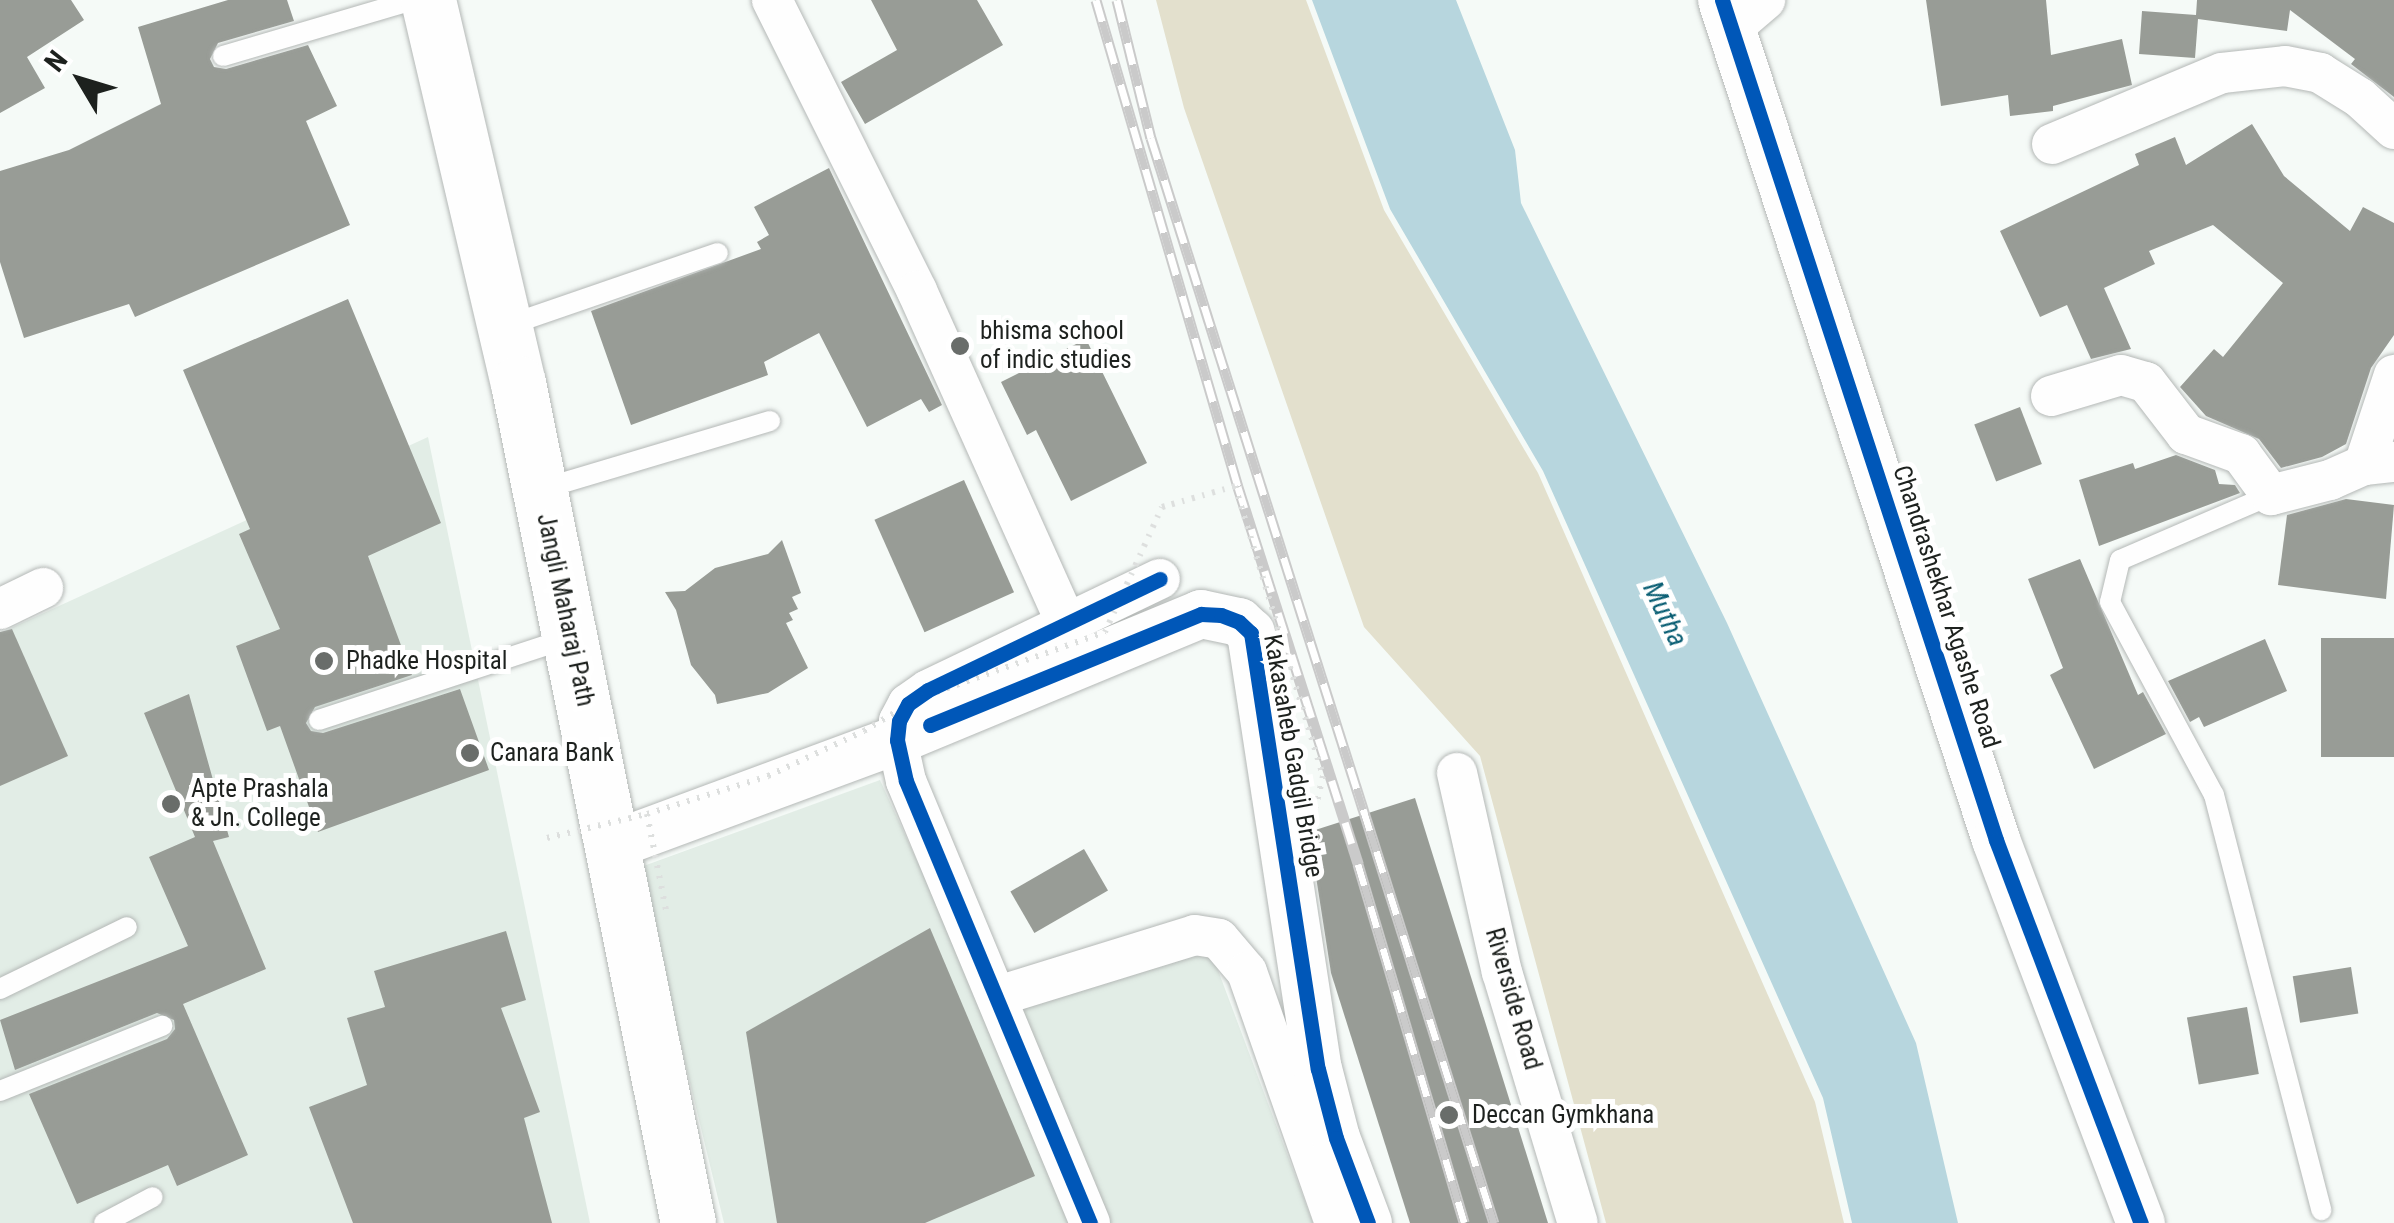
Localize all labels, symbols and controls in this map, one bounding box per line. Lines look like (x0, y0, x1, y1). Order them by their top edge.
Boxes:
north arrow (30, 30, 130, 130)
text: N (38, 44, 74, 78)
place label: bhisma school of indic studies (980, 317, 1132, 376)
marker: bhisma school of indic studies (949, 335, 971, 357)
street label: Chandrashekhar Agashe Road (1886, 462, 2006, 752)
street label: Jangli Maharaj Path (530, 511, 600, 709)
water label: Mutha (1635, 576, 1695, 652)
street label: Kakasaheb Gadgil Bridge (1257, 632, 1329, 880)
place label: Phadke Hospital (346, 646, 507, 676)
marker: Phadke Hospital (311, 648, 337, 674)
place label: Canara Bank (490, 738, 614, 768)
marker: Canara Bank (459, 742, 481, 764)
place label: Apte Prashala & Jn. College (191, 775, 329, 834)
marker: Apte Prashala & Jn. College (160, 793, 182, 815)
street label: Riverside Road (1478, 925, 1548, 1073)
place label: Deccan Gymkhana (1472, 1100, 1654, 1130)
marker: Deccan Gymkhana (1436, 1102, 1462, 1128)

